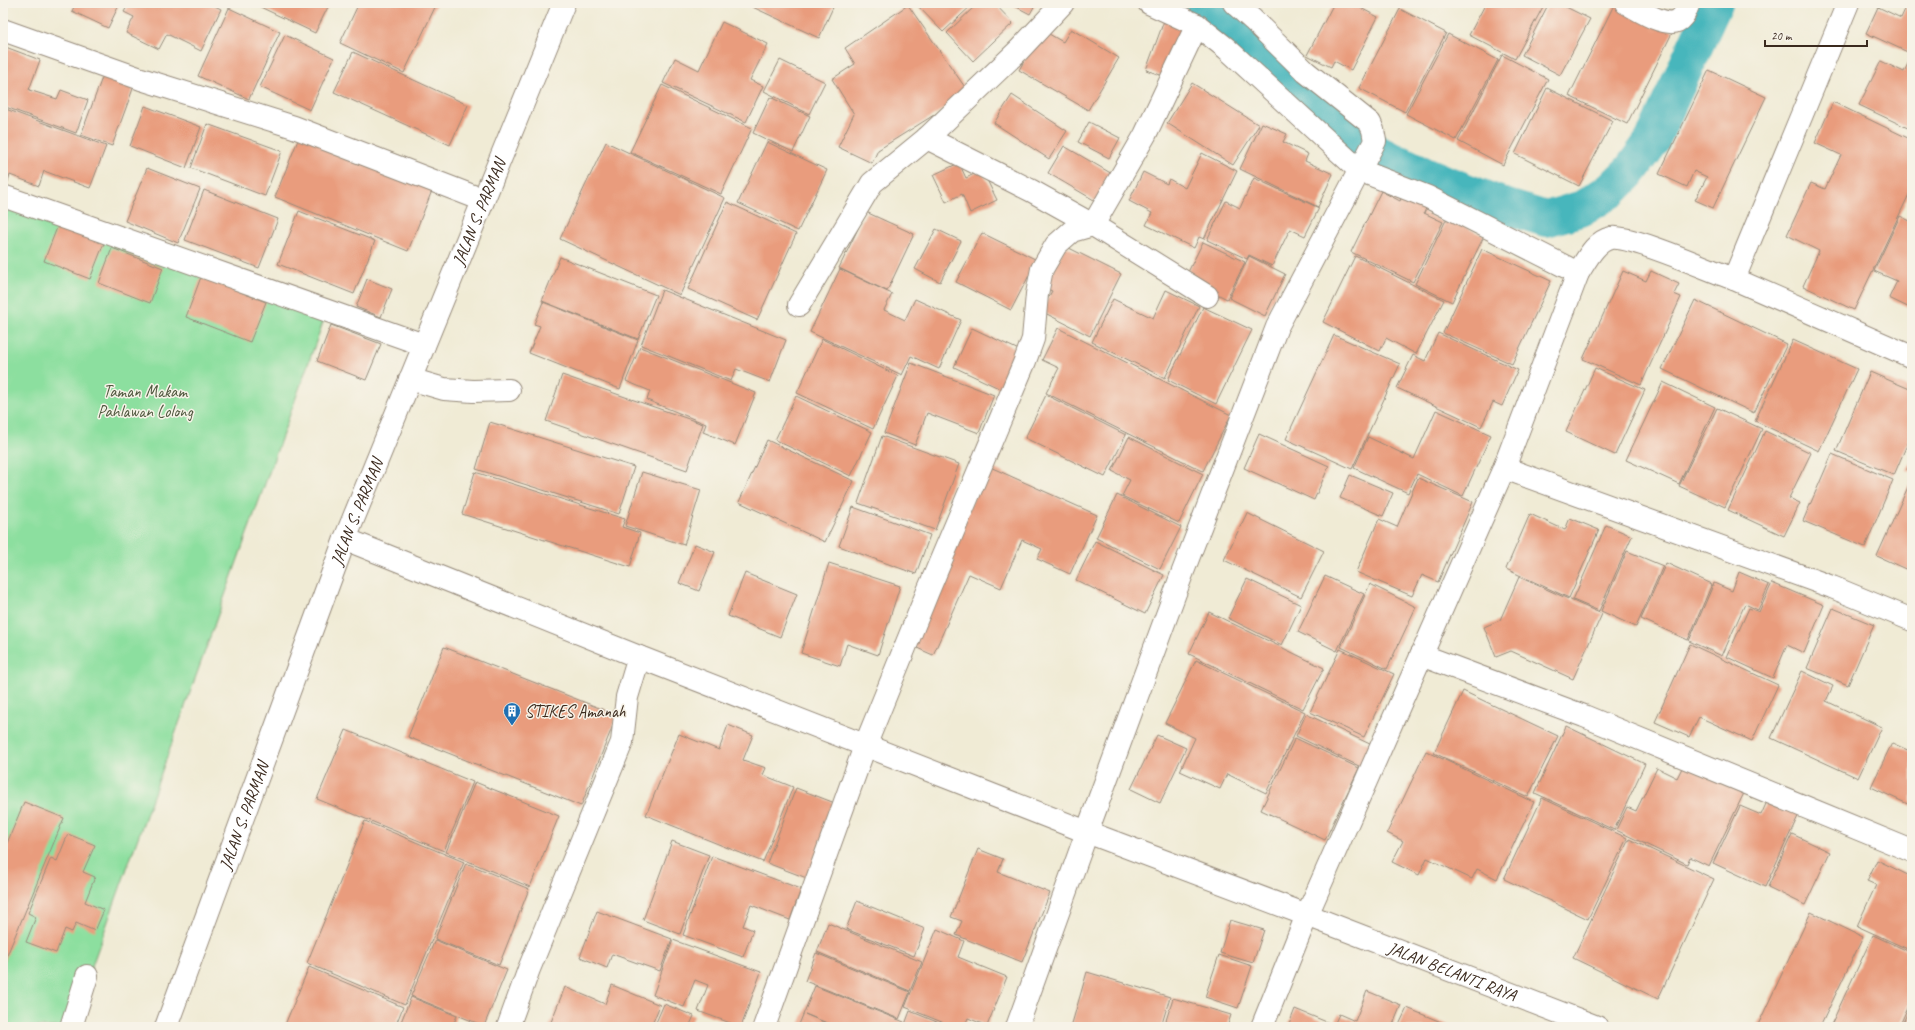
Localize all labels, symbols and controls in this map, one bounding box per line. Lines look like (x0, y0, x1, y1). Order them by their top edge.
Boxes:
scale bar (1765, 22, 1867, 48)
text: 20 m (1771, 28, 1793, 44)
street label: JALAN S. PARMAN (447, 153, 511, 269)
park label: Taman Makam Pahlawan Lolong (97, 381, 194, 422)
street label: JALAN S. PARMAN (325, 453, 388, 569)
building icon: STIKES Amanah (502, 701, 522, 726)
place label: STIKES Amanah (525, 701, 626, 722)
street label: JALAN S. PARMAN (214, 756, 274, 873)
street label: JALAN BELANTI RAYA (1384, 936, 1521, 1006)

